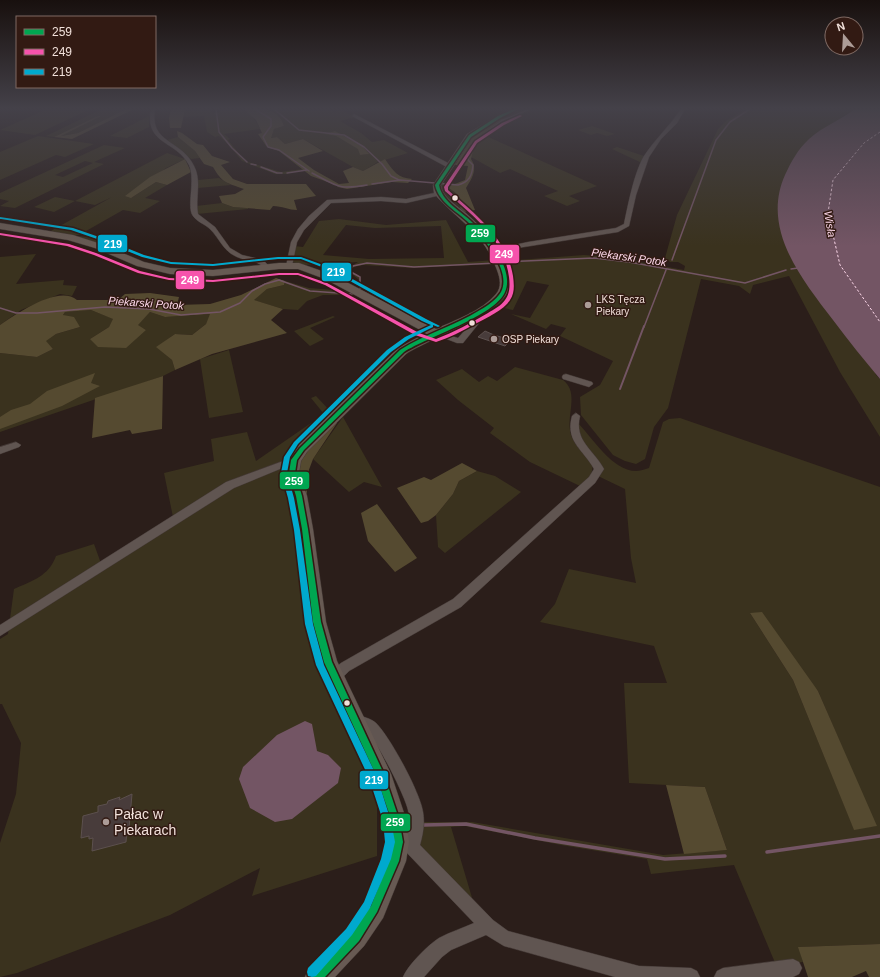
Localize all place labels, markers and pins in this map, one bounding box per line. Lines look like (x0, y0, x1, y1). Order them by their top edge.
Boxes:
unlabelled marker (450, 193, 460, 203)
place label: LKS Tęcza Piekary (596, 294, 645, 317)
marker: LKS Tęcza Piekary (583, 300, 593, 310)
unlabelled marker (467, 318, 477, 328)
marker: OSP Piekary (489, 334, 499, 344)
place label: OSP Piekary (502, 334, 559, 345)
unlabelled marker (342, 698, 352, 708)
place label: Pałac w Piekarach (114, 806, 176, 838)
marker: Pałac w Piekarach (101, 817, 111, 827)

